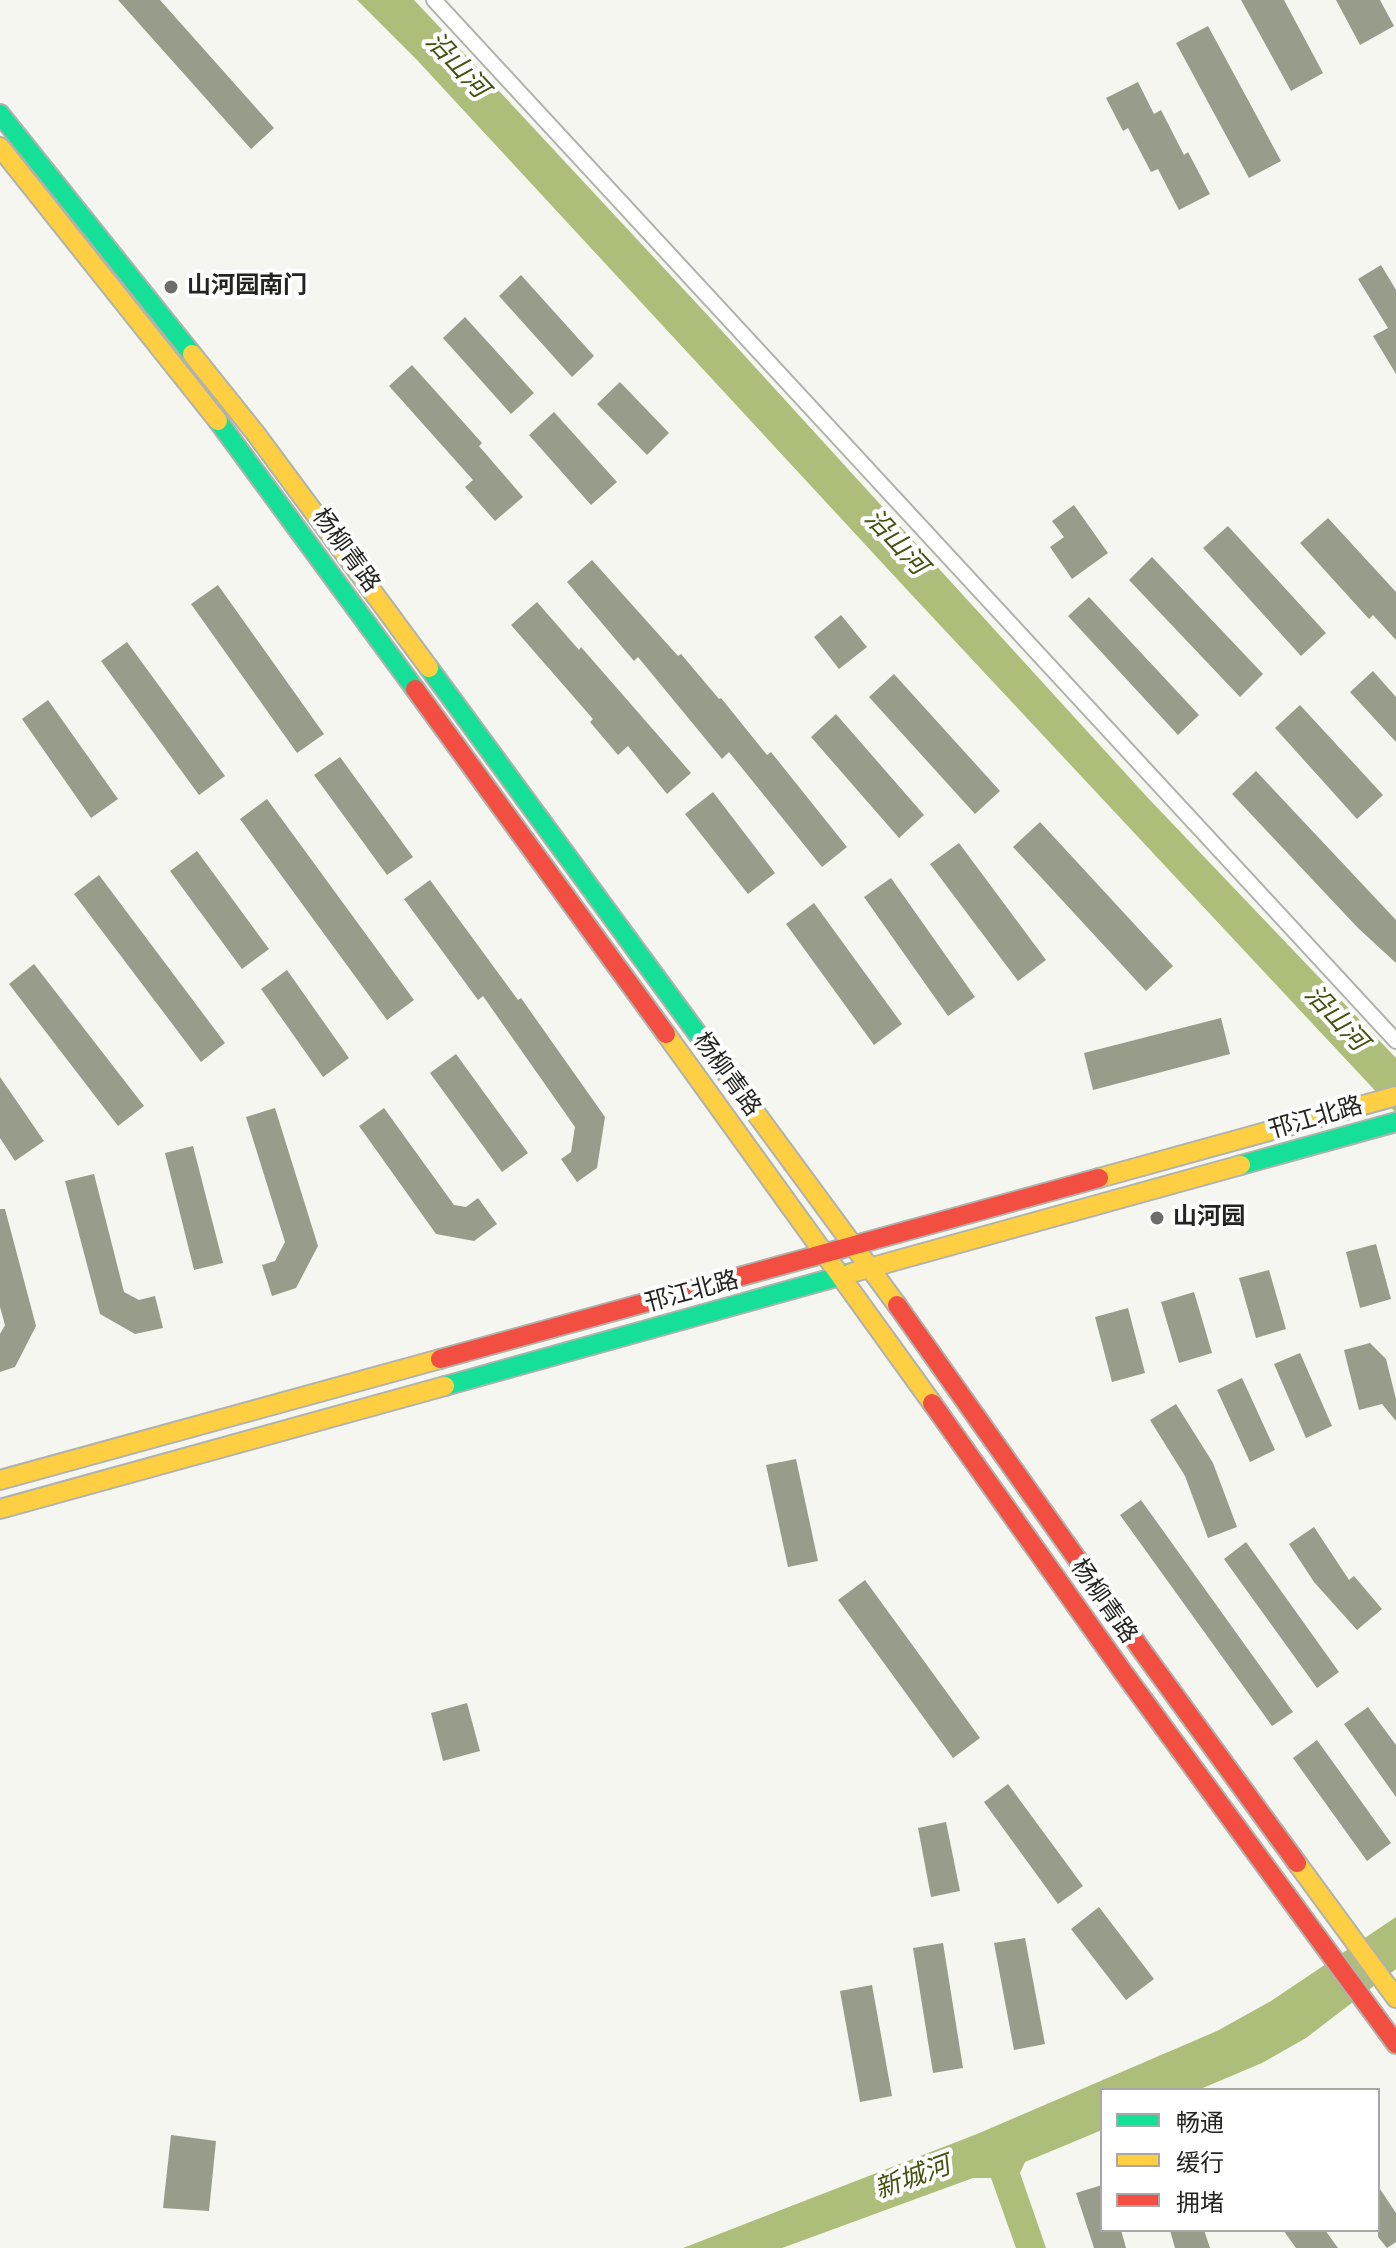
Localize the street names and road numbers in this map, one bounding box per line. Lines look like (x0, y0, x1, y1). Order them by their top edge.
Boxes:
street label: 杨柳青路 (305, 504, 385, 598)
street label: 杨柳青路 (686, 1028, 766, 1122)
street label: 邗江北路 (1266, 1092, 1366, 1146)
street label: 邗江北路 (642, 1267, 742, 1319)
street label: 杨柳青路 (1064, 1554, 1142, 1650)

